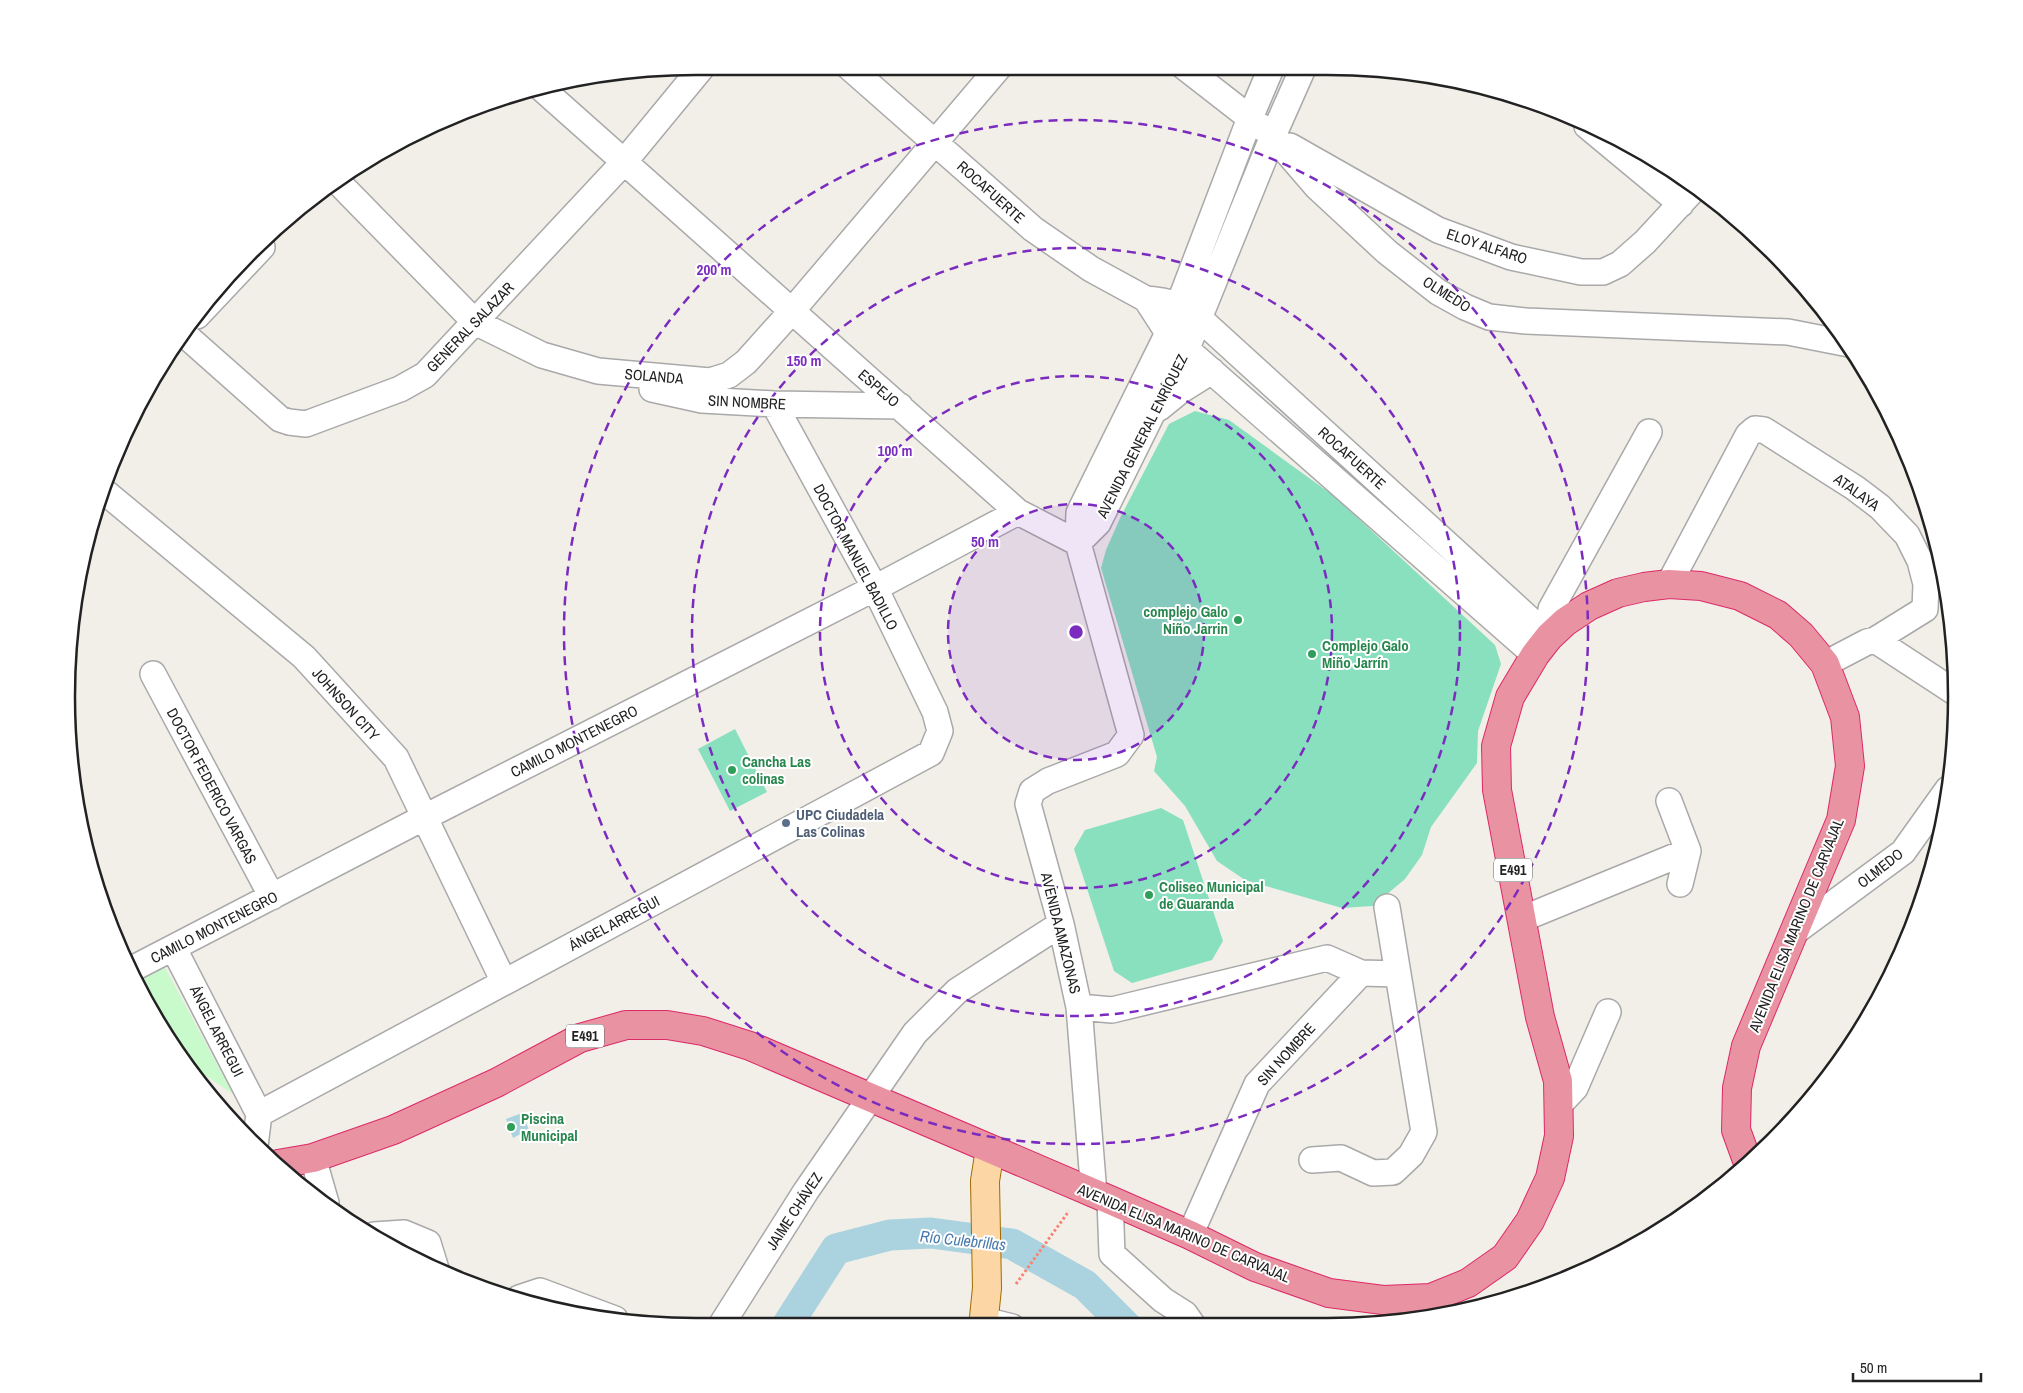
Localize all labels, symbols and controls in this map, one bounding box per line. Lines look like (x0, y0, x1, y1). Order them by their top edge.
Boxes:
street label: ROCAFUERTE (953, 156, 1029, 228)
street label: ELOY ALFARO (1444, 223, 1530, 269)
text: 200 m (697, 259, 731, 280)
street label: OLMEDO (1419, 271, 1475, 317)
street label: GENERAL SALAZAR (422, 277, 519, 377)
text: 150 m (787, 350, 821, 371)
street label: AVENIDA GENERAL ENRÍQUEZ (1091, 350, 1193, 522)
street label: SOLANDA (624, 363, 685, 389)
street label: ESPEJO (854, 364, 904, 412)
street label: SIN NOMBRE (708, 389, 786, 415)
street label: ROCAFUERTE (1314, 422, 1390, 494)
text: 100 m (878, 440, 912, 461)
street label: ATALAYA (1829, 468, 1885, 516)
street label: DOCTOR MANUEL BADILLO (809, 480, 903, 634)
text: 50 m (971, 531, 999, 552)
place label: complejo Galo Niño Jarrin (1143, 601, 1228, 639)
marker: complejo Galo Niño Jarrin (1232, 614, 1244, 626)
centre of rings (1067, 623, 1085, 641)
place label: Complejo Galo Miño Jarrín (1322, 635, 1409, 673)
marker: Complejo Galo Miño Jarrín (1306, 648, 1318, 660)
street label: JOHNSON CITY (308, 663, 385, 746)
street label: CAMILO MONTENEGRO (507, 700, 641, 782)
street label: DOCTOR FEDERICO VARGAS (162, 704, 262, 868)
place label: Cancha Las colinas (742, 751, 811, 789)
marker: Cancha Las colinas (726, 764, 738, 776)
place label: UPC Ciudadela Las Colinas (796, 804, 884, 842)
street label: AVENIDA ELISA MARINO DE CARVAJAL (1743, 815, 1849, 1036)
marker: UPC Ciudadela Las Colinas (780, 817, 792, 829)
street label: OLMEDO (1853, 843, 1907, 893)
road number: E491 (1494, 858, 1532, 882)
street label: AVENIDA AMAZONAS (1036, 869, 1086, 996)
place label: Coliseo Municipal de Guaranda (1159, 876, 1264, 914)
street label: CAMILO MONTENEGRO (147, 886, 281, 968)
marker: Coliseo Municipal de Guaranda (1143, 889, 1155, 901)
street label: ÁNGEL ARREGUI (564, 890, 663, 956)
street label: ÁNGEL ARREGUI (184, 981, 249, 1080)
street label: SIN NOMBRE (1252, 1018, 1320, 1090)
road number: E491 (566, 1024, 604, 1048)
place label: Piscina Municipal (521, 1108, 578, 1146)
marker: Piscina Municipal (505, 1121, 517, 1133)
street label: JAIME CHÁVEZ (761, 1168, 827, 1254)
street label: AVENIDA ELISA MARINO DE CARVAJAL (1074, 1178, 1294, 1287)
water label: Río Culebrillas (919, 1225, 1007, 1255)
scale bar (1853, 1350, 1980, 1382)
text: 50 m (1860, 1357, 1887, 1378)

